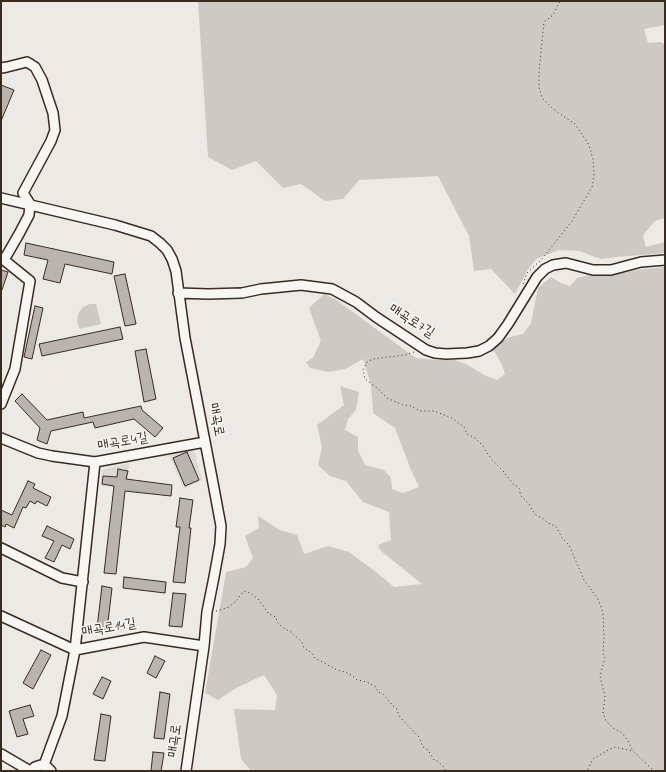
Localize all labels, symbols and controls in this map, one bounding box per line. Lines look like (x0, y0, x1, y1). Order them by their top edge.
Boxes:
street label: 매곡로7길 (385, 301, 437, 343)
street label: 매곡로 (204, 402, 226, 438)
street label: 매곡로4길 (97, 430, 149, 456)
street label: 매곡로14길 (80, 616, 138, 642)
street label: 매곡로 (165, 723, 187, 759)

